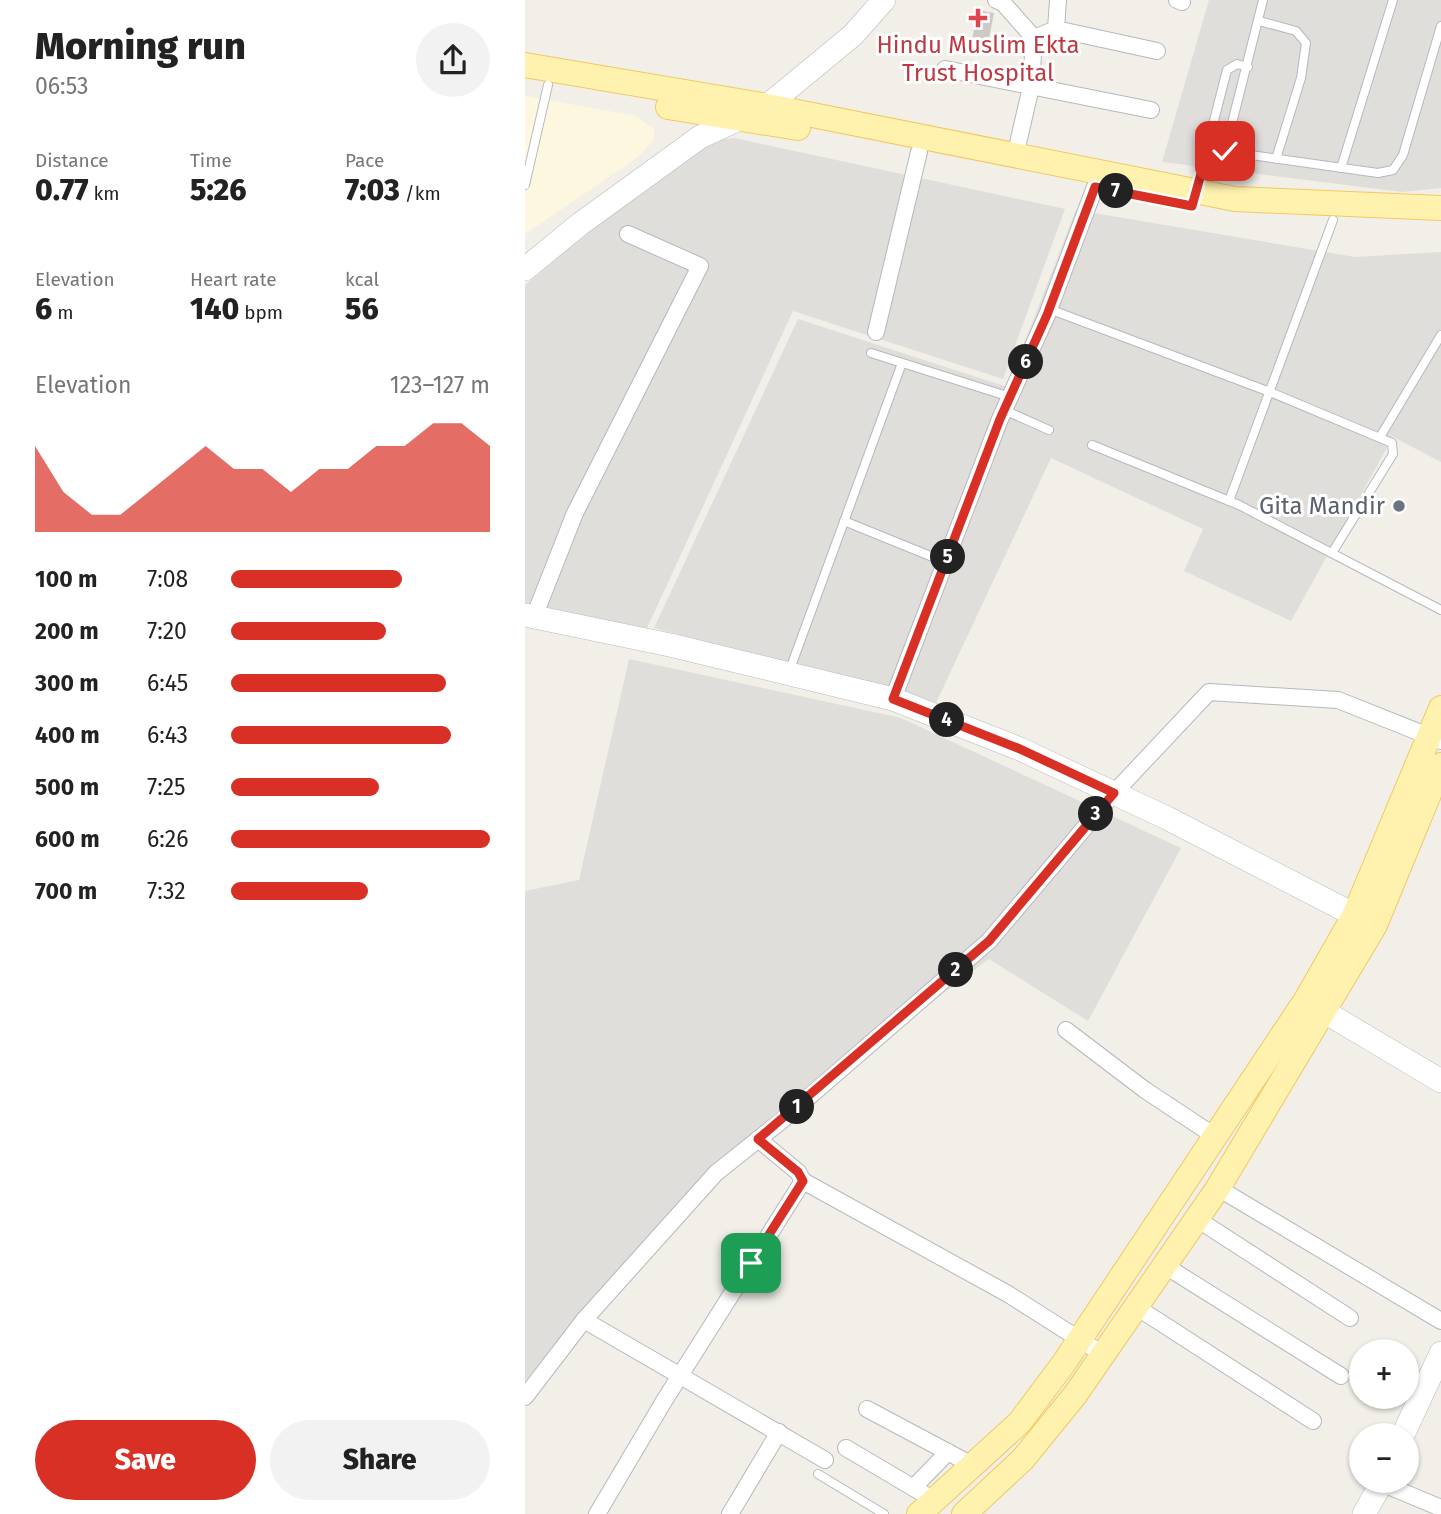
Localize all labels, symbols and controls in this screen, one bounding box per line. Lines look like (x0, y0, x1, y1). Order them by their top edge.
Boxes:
marker: Hindu Muslim Ekta Trust Hospital (968, 8, 988, 28)
text: Morning run (35, 23, 246, 69)
button: share (416, 23, 490, 97)
place label: Hindu Muslim Ekta Trust Hospital (876, 31, 1080, 87)
text: 06:53 (35, 72, 89, 100)
pin (1195, 121, 1255, 181)
icon: check (1206, 132, 1244, 170)
text: Distance (35, 149, 109, 172)
text: Time (190, 149, 232, 172)
text: Pace (345, 149, 384, 172)
text: 0.77 (35, 172, 89, 208)
text: 5:26 (190, 172, 246, 208)
text: 7:03 (345, 172, 400, 208)
pin: 7 (1099, 174, 1133, 208)
text: 7 (1111, 179, 1120, 202)
text: km (89, 182, 120, 205)
text: /km (400, 182, 441, 205)
text: Elevation (35, 268, 115, 291)
text: Heart rate (190, 268, 277, 291)
text: kcal (345, 268, 379, 291)
text: 6 (35, 291, 52, 327)
text: 140 (190, 291, 239, 327)
text: 56 (345, 291, 379, 327)
text: m (52, 301, 74, 324)
text: bpm (239, 301, 283, 324)
pin: 6 (1009, 344, 1043, 380)
text: 6 (1020, 350, 1031, 373)
text: Elevation (35, 371, 131, 399)
text: 123–127 m (390, 371, 490, 399)
place label: Gita Mandir (1259, 492, 1386, 520)
marker: Gita Mandir (1391, 498, 1407, 514)
pin: 5 (931, 540, 965, 574)
text: 5 (942, 545, 953, 568)
text: 100 m (35, 565, 97, 593)
text: 7:08 (147, 565, 188, 593)
text: 200 m (35, 617, 99, 645)
text: 7:20 (147, 617, 187, 645)
text: 300 m (35, 669, 99, 697)
text: 6:45 (147, 669, 188, 697)
pin: 4 (929, 702, 965, 738)
text: 4 (941, 708, 952, 731)
text: 400 m (35, 721, 100, 749)
text: 6:43 (147, 721, 188, 749)
text: 500 m (35, 773, 99, 801)
text: 7:25 (147, 773, 186, 801)
pin: 3 (1079, 796, 1113, 832)
text: 3 (1091, 802, 1100, 825)
text: 600 m (35, 825, 100, 853)
text: 6:26 (147, 825, 188, 853)
text: 700 m (35, 877, 97, 905)
text: 7:32 (147, 877, 186, 905)
pin: 2 (939, 953, 973, 988)
text: 2 (951, 958, 960, 981)
pin: 1 (779, 1090, 815, 1124)
text: 1 (792, 1095, 801, 1118)
pin (721, 1233, 781, 1293)
icon: arrive (732, 1244, 770, 1282)
map controls (1349, 1339, 1419, 1493)
button: + (1349, 1339, 1419, 1409)
button: Save (35, 1420, 256, 1500)
button: Share (270, 1420, 490, 1500)
button: − (1349, 1423, 1419, 1493)

